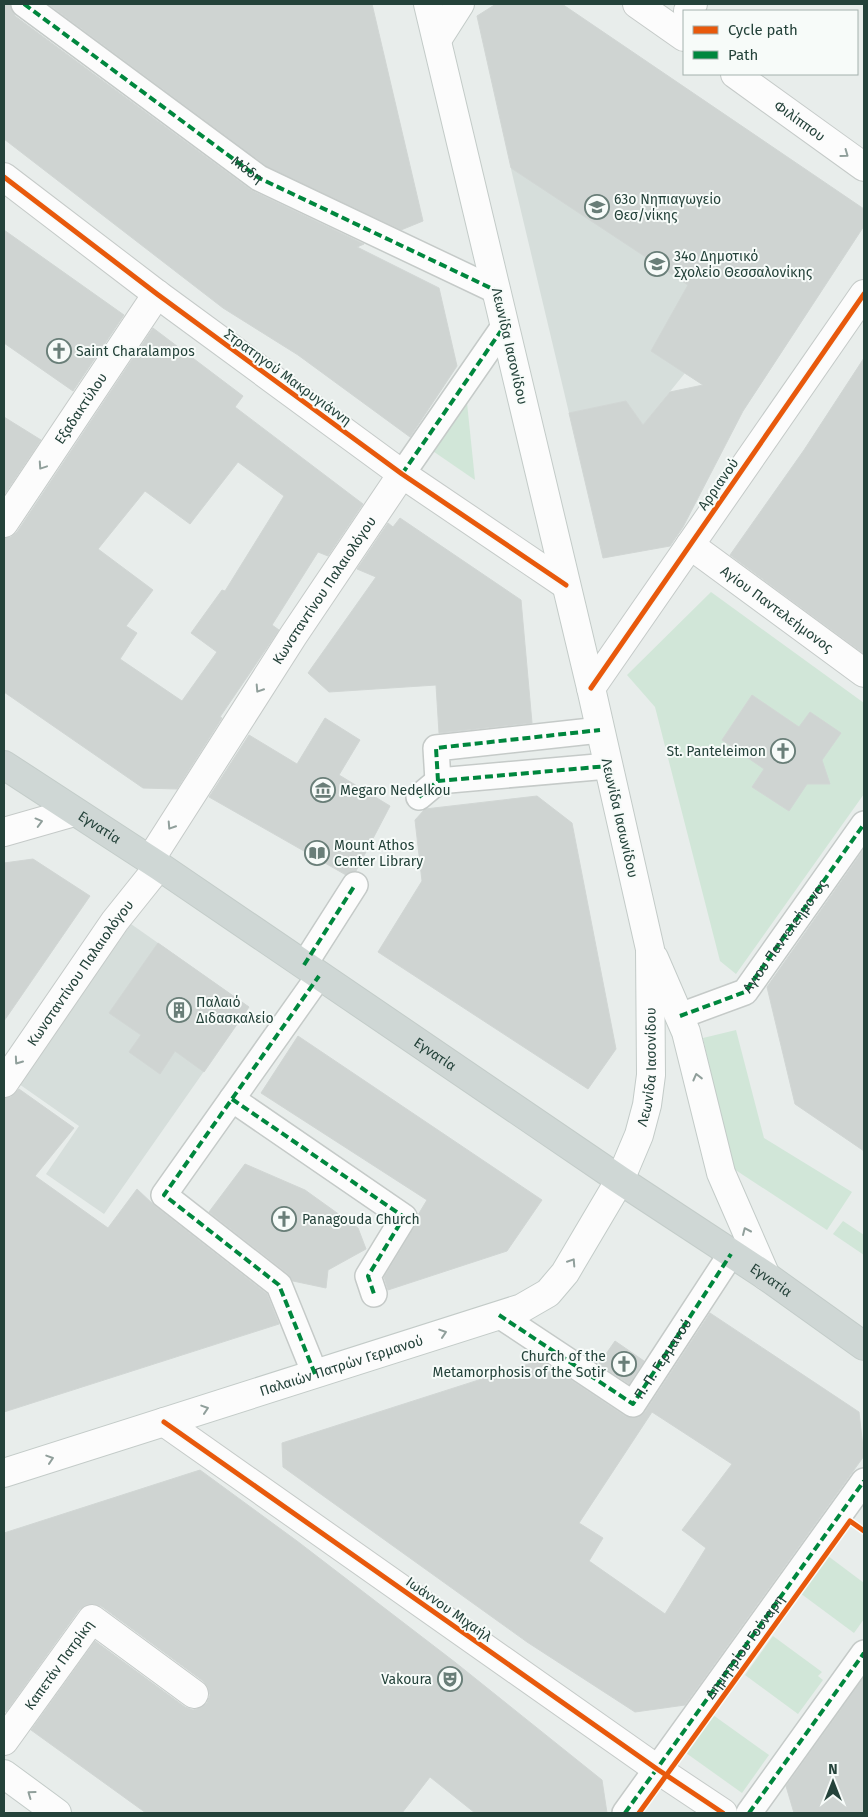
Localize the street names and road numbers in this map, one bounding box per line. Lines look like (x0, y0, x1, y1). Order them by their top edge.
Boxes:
street label: Φιλίππου (771, 97, 828, 145)
street label: Μόδη (228, 152, 266, 187)
street label: Λεωνίδα Ιασονίδου (488, 286, 531, 406)
street label: Στρατηγού Μακρυγιάννη (221, 326, 355, 429)
street label: Εξαδακτύλου (51, 370, 111, 447)
street label: Αρριανού (694, 455, 742, 514)
street label: Κωνσταντίνου Παλαιολόγου (269, 513, 380, 668)
street label: Αγίου Παντελεήμονος (717, 562, 837, 657)
street label: Λεωνίδα Ιασωνίδου (597, 757, 642, 880)
street label: Εγνατία (75, 808, 124, 848)
street label: Αγιου Παντελεήμονος (739, 876, 831, 996)
street label: Κωνσταντίνου Παλαιολόγου (24, 897, 137, 1049)
street label: Λεωνίδα Ιασονίδου (634, 1007, 660, 1128)
street label: Εγνατία (410, 1034, 459, 1075)
street label: Εγνατία (747, 1260, 795, 1301)
street label: Π. Π. Γερμανού (631, 1315, 696, 1402)
street label: Παλαιών Πατρών Γερμανού (258, 1332, 425, 1400)
street label: Ιωάννου Μιχαήλ (402, 1573, 496, 1646)
street label: Δημητρίου Γούναρη (702, 1592, 788, 1702)
street label: Καπετάν Πατρίκη (21, 1617, 98, 1713)

